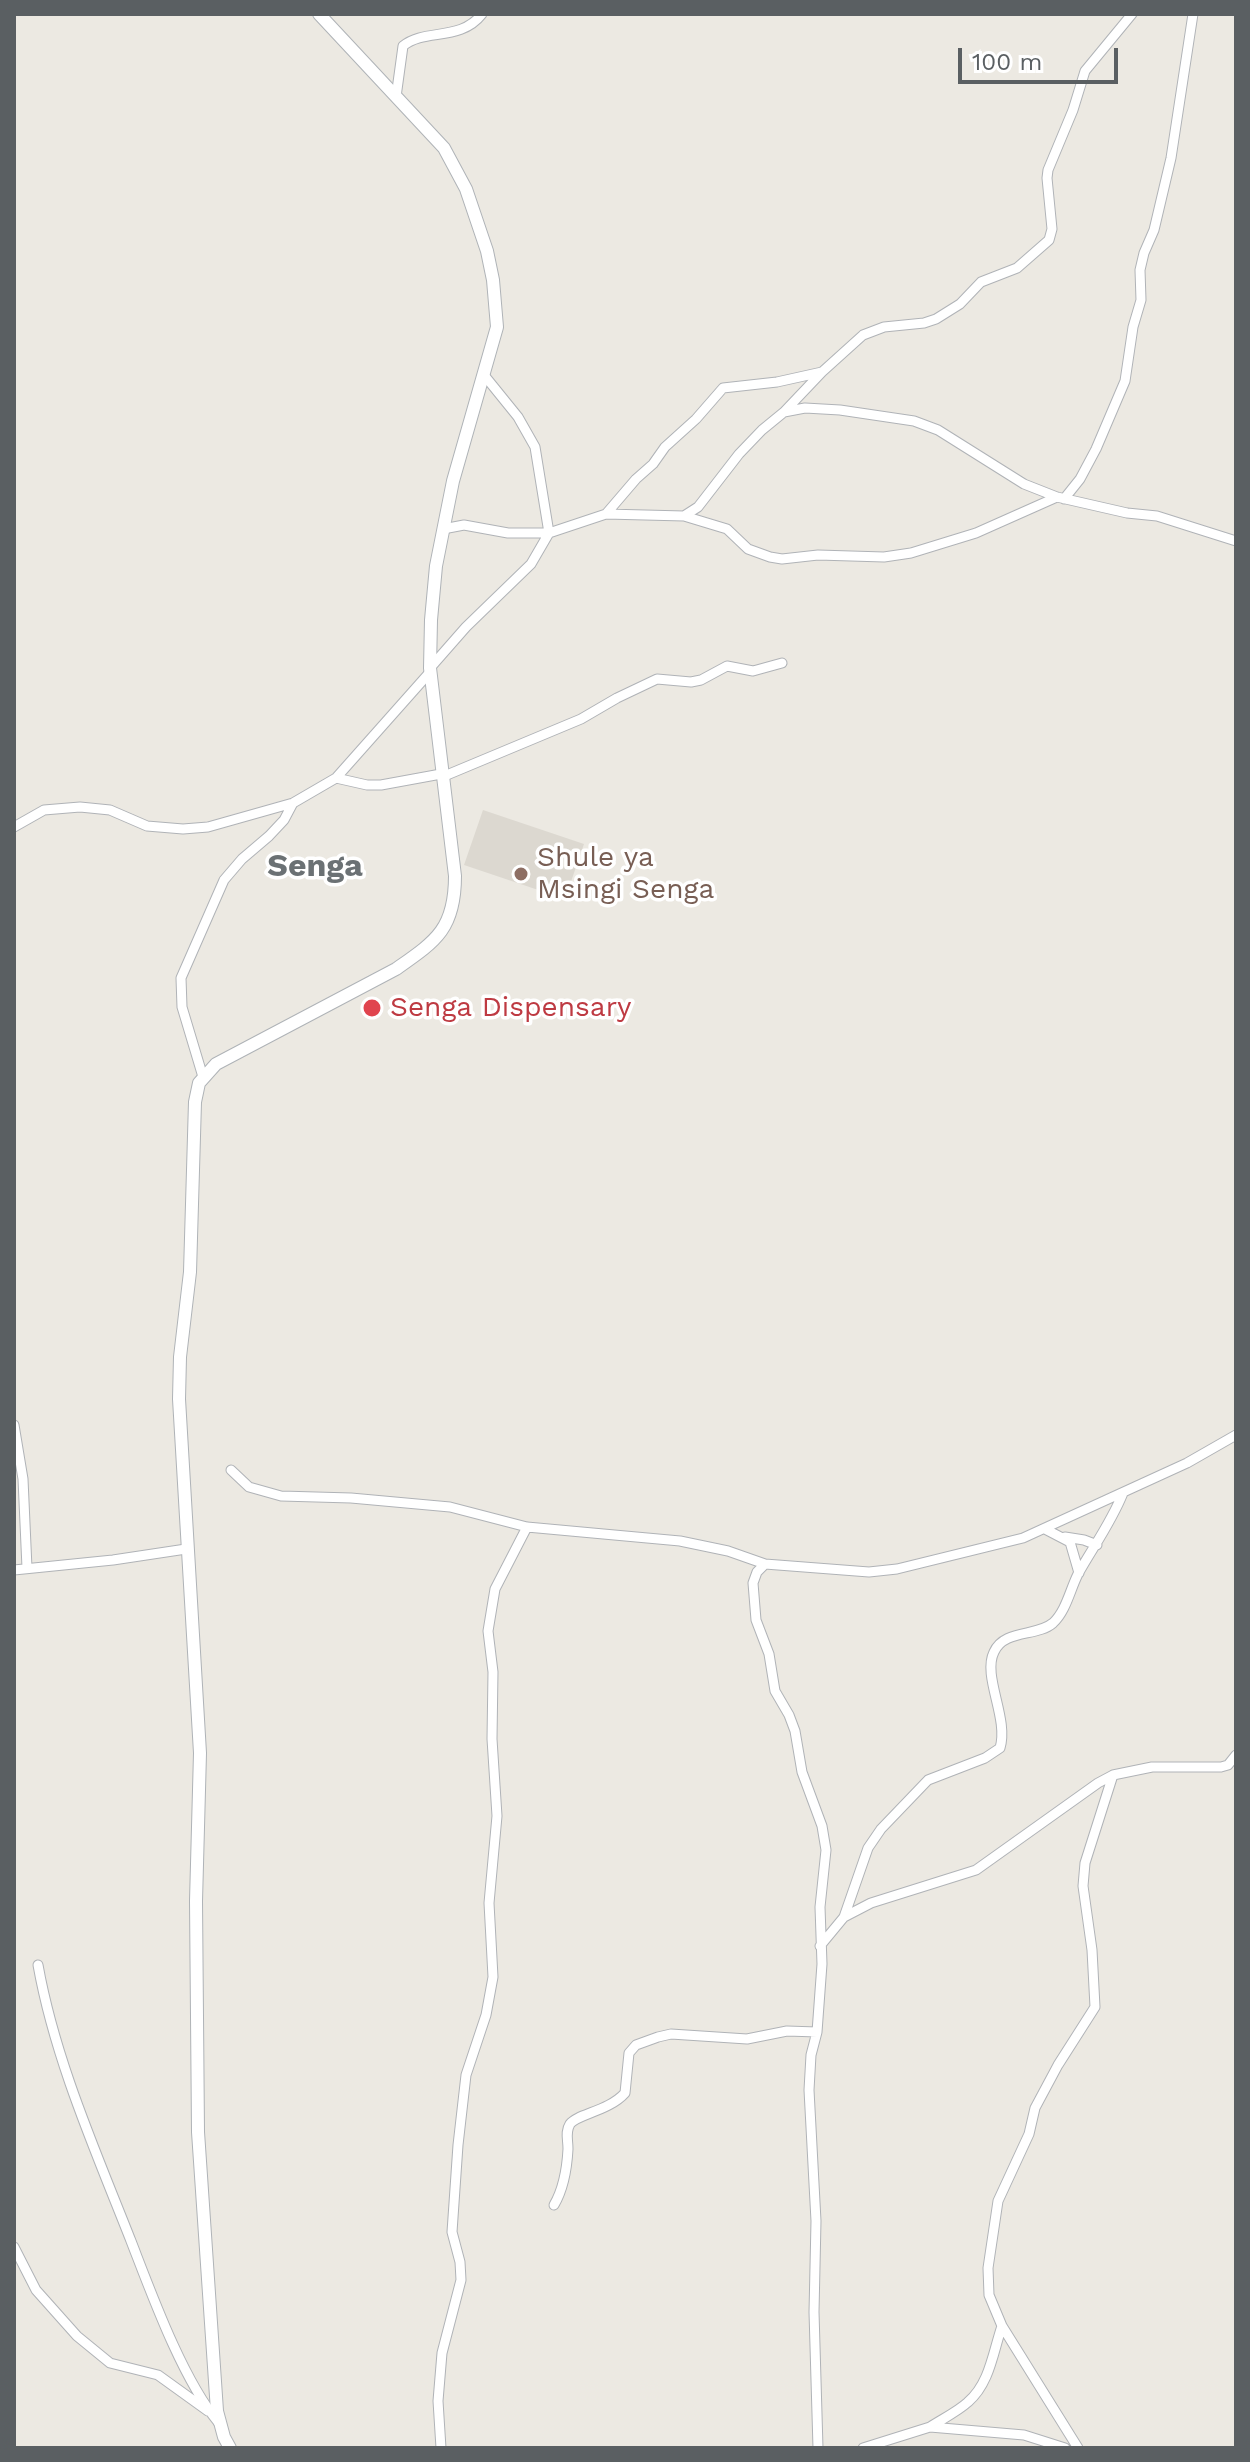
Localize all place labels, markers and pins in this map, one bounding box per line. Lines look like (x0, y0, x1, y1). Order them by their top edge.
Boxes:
place label: Shule ya Msingi Senga (537, 841, 714, 907)
marker: Shule ya Msingi Senga (512, 865, 530, 883)
place label: Senga Dispensary (390, 991, 631, 1025)
marker: Senga Dispensary (361, 997, 383, 1019)

